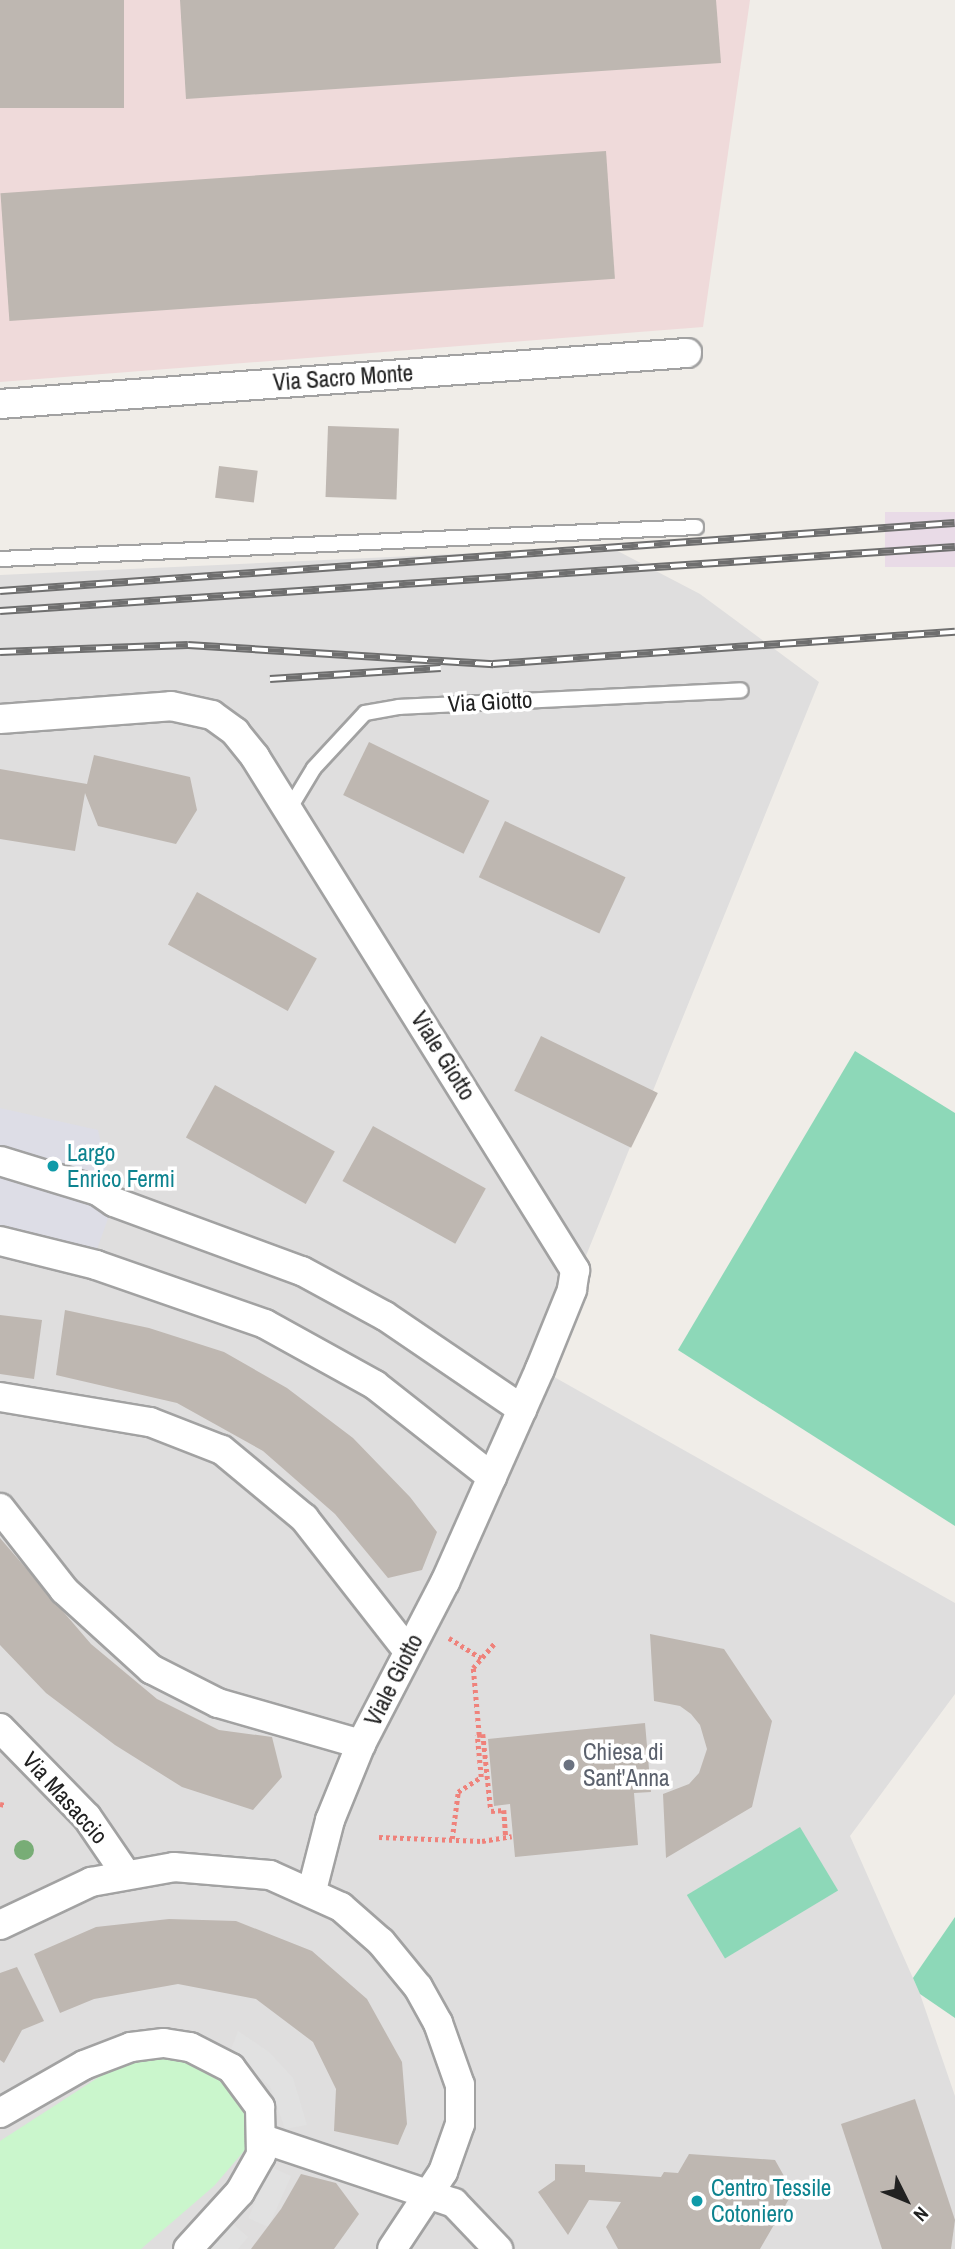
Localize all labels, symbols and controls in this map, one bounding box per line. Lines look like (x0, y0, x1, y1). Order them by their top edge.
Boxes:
street label: Via Sacro Monte (272, 359, 414, 397)
street label: Via Giotto (447, 686, 533, 718)
street label: Viale Giotto (405, 1007, 481, 1105)
place label: Largo Enrico Fermi (67, 1139, 175, 1193)
marker: Largo Enrico Fermi (45, 1158, 61, 1174)
street label: Viale Giotto (359, 1630, 429, 1730)
place label: Chiesa di Sant'Anna (583, 1738, 669, 1792)
street label: Via Masaccio (17, 1746, 113, 1850)
marker: Chiesa di Sant'Anna (561, 1757, 577, 1773)
north arrow (871, 2165, 941, 2235)
place label: Centro Tessile Cotoniero (711, 2174, 832, 2228)
marker: Centro Tessile Cotoniero (689, 2193, 705, 2209)
text: N (908, 2201, 935, 2227)

